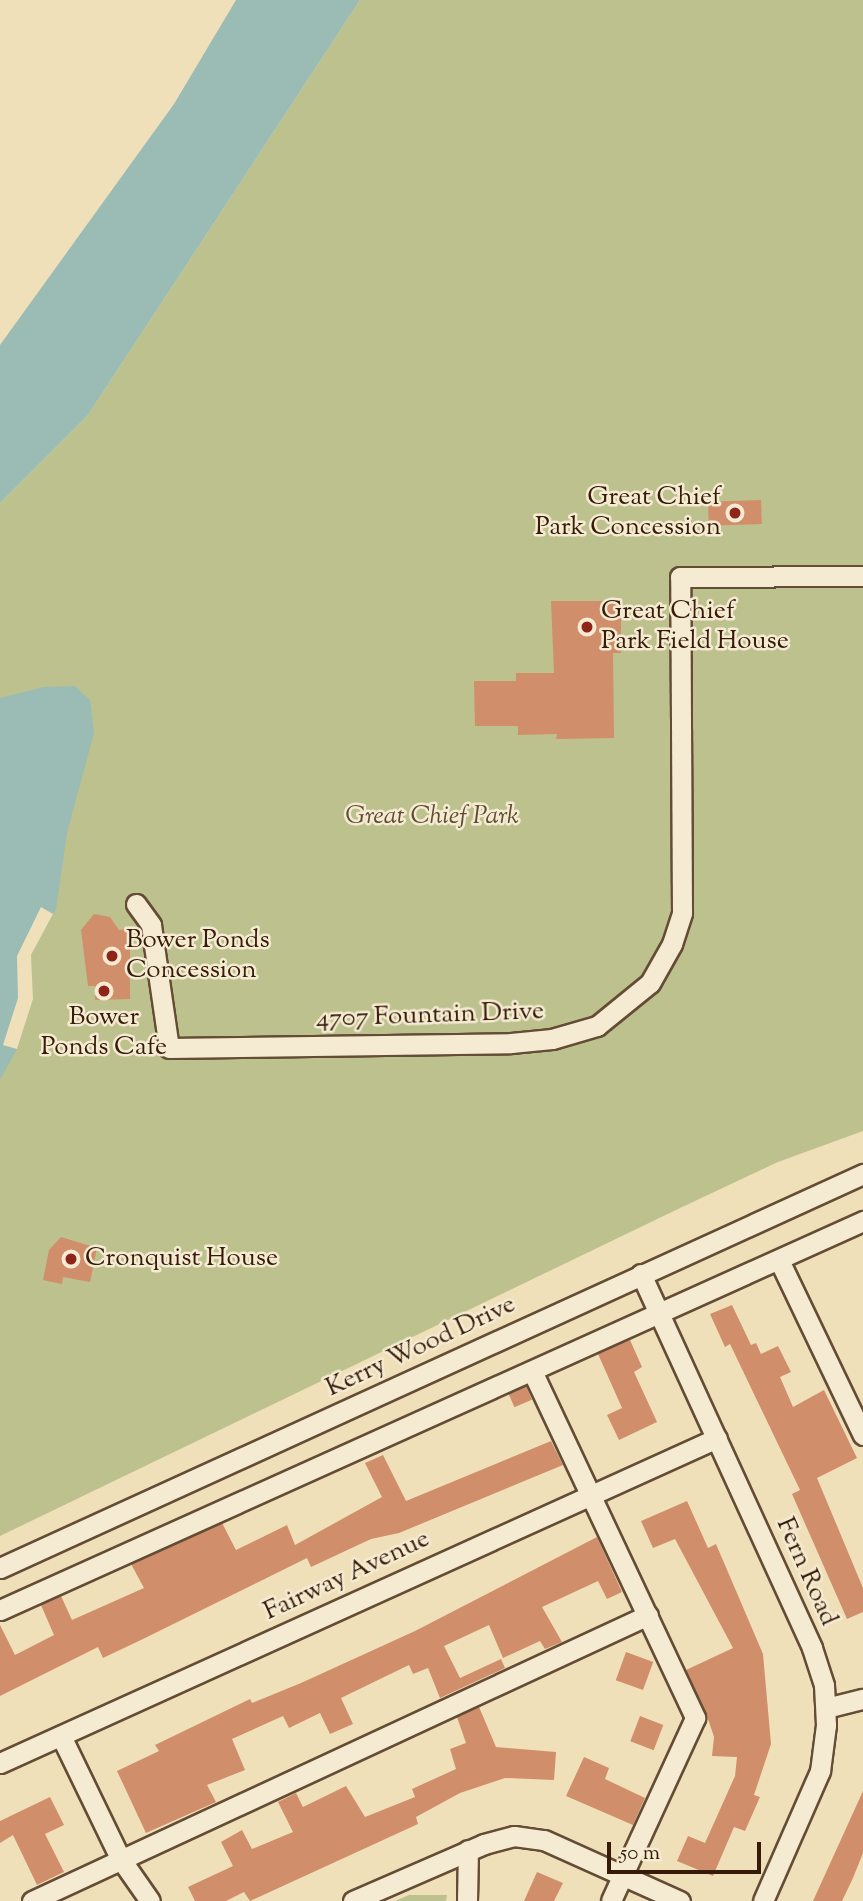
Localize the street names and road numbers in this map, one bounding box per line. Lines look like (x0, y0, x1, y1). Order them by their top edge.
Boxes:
street label: 4707 Fountain Drive (316, 996, 544, 1036)
street label: Kerry Wood Drive (321, 1289, 521, 1405)
street label: Fern Road (768, 1513, 844, 1631)
street label: Fairway Avenue (259, 1524, 435, 1628)

